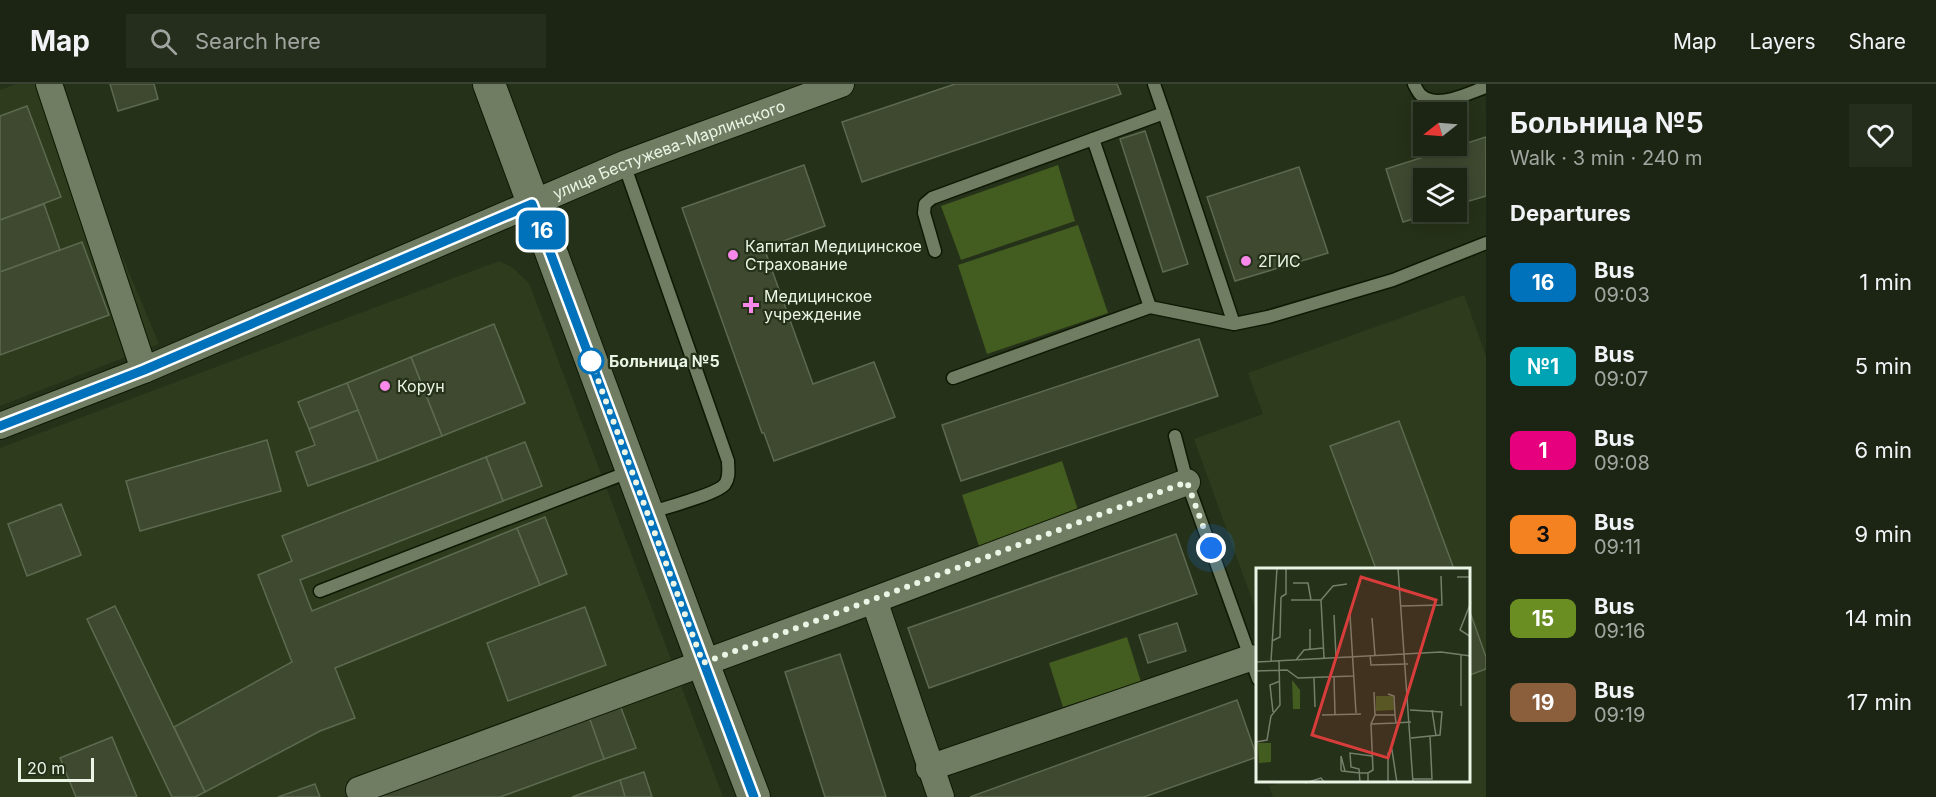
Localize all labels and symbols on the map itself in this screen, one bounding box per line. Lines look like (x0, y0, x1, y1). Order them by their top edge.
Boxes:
street label: улица Бестужева-Марлинского (550, 95, 788, 203)
north arrow (1413, 102, 1467, 156)
line badge: 16 (515, 210, 569, 250)
place label: Капитал Медицинское Страхование (745, 236, 922, 274)
marker: Капитал Медицинское Страхование (726, 248, 740, 262)
place label: 2ГИС (1258, 251, 1301, 271)
marker: 2ГИС (1239, 254, 1253, 268)
place label: Медицинское учреждение (764, 286, 872, 324)
marker: Медицинское учреждение (742, 296, 760, 314)
marker: Больница №5 (578, 348, 604, 374)
place label: Больница №5 (609, 351, 720, 371)
place label: Корун (397, 376, 445, 396)
marker: Корун (378, 379, 392, 393)
your location (1196, 533, 1226, 563)
inset map (1256, 568, 1471, 782)
scale bar (18, 755, 94, 782)

